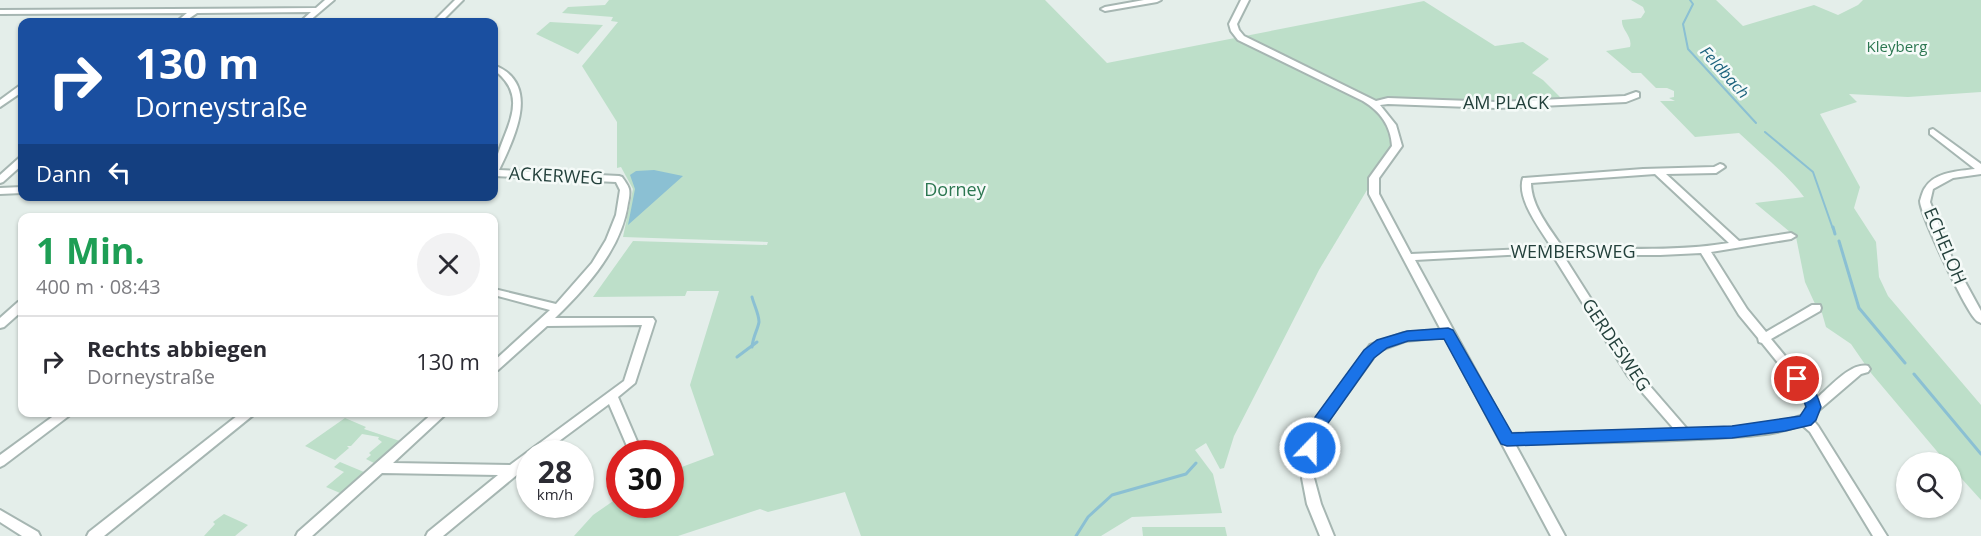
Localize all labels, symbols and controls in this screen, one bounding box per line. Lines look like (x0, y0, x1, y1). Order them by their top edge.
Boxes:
text: 130 m (135, 34, 259, 91)
park label: Kleyberg (1867, 36, 1927, 56)
water label: Feldbach (1696, 41, 1754, 103)
icon: right (36, 42, 114, 120)
text: Dorneystraße (135, 88, 308, 125)
street label: AM PLACK (1463, 90, 1550, 114)
icon: left (103, 156, 136, 189)
text: Dann (36, 158, 91, 188)
street label: ACKERWEG (508, 161, 604, 189)
park label: Dorney (924, 177, 987, 201)
street label: ECHELOH (1919, 204, 1973, 288)
text: 1 Min. (36, 226, 145, 275)
button: close (417, 233, 480, 296)
street label: WEMBERSWEG (1510, 239, 1636, 263)
text: 400 m · 08:43 (36, 273, 161, 300)
street label: GERDESWEG (1577, 293, 1657, 395)
text: Rechts abbiegen (87, 333, 267, 363)
icon: right (36, 345, 69, 378)
text: 130 m (416, 346, 480, 376)
pin (1771, 353, 1822, 404)
icon: arrive (1780, 362, 1813, 395)
text: Dorneystraße (87, 363, 215, 390)
position arrow (1278, 416, 1342, 480)
speed limit sign: 30 (606, 440, 684, 518)
text: 28 (538, 451, 572, 492)
map controls (1896, 452, 1962, 518)
button: search (1896, 452, 1962, 518)
text: km/h (537, 484, 573, 504)

